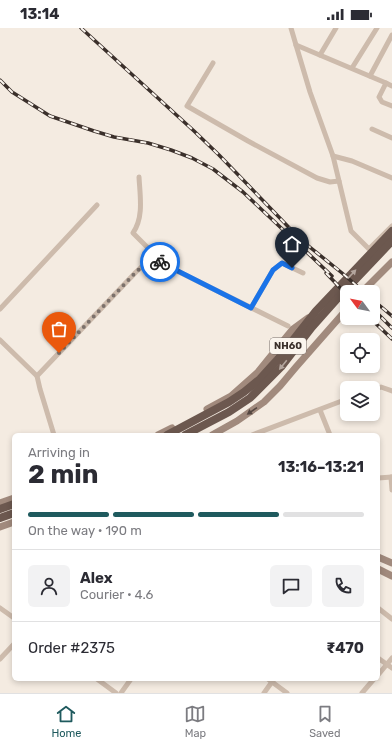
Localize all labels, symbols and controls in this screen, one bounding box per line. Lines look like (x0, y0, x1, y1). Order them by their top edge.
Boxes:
text: 13:14 (20, 5, 59, 23)
pin (275, 227, 309, 268)
icon: home (281, 233, 303, 255)
courier (140, 242, 180, 282)
icon: bike (149, 251, 171, 273)
one-way arrow (347, 268, 356, 279)
north arrow (340, 285, 380, 325)
map controls (340, 285, 380, 421)
pin (42, 312, 76, 353)
icon: bag (48, 318, 70, 340)
button: locate (340, 333, 380, 373)
road number: NH60 (270, 338, 306, 354)
one-way arrow (278, 359, 287, 370)
button: layers (340, 381, 380, 421)
one-way arrow (247, 407, 257, 415)
text: Arriving in (28, 445, 90, 460)
text: 13:16–13:21 (278, 458, 364, 476)
text: 2 min (28, 459, 98, 490)
text: On the way · 190 m (28, 523, 142, 538)
button: person (28, 565, 70, 607)
button: chat (270, 565, 312, 607)
button: phone (322, 565, 364, 607)
text: Alex (80, 569, 113, 587)
text: Courier · 4.6 (80, 587, 153, 602)
text: Order #2375 (28, 639, 115, 657)
text: ₹470 (326, 639, 364, 657)
tab: Home (51, 703, 82, 740)
tab: Map (184, 703, 206, 740)
tab: Saved (309, 703, 341, 740)

